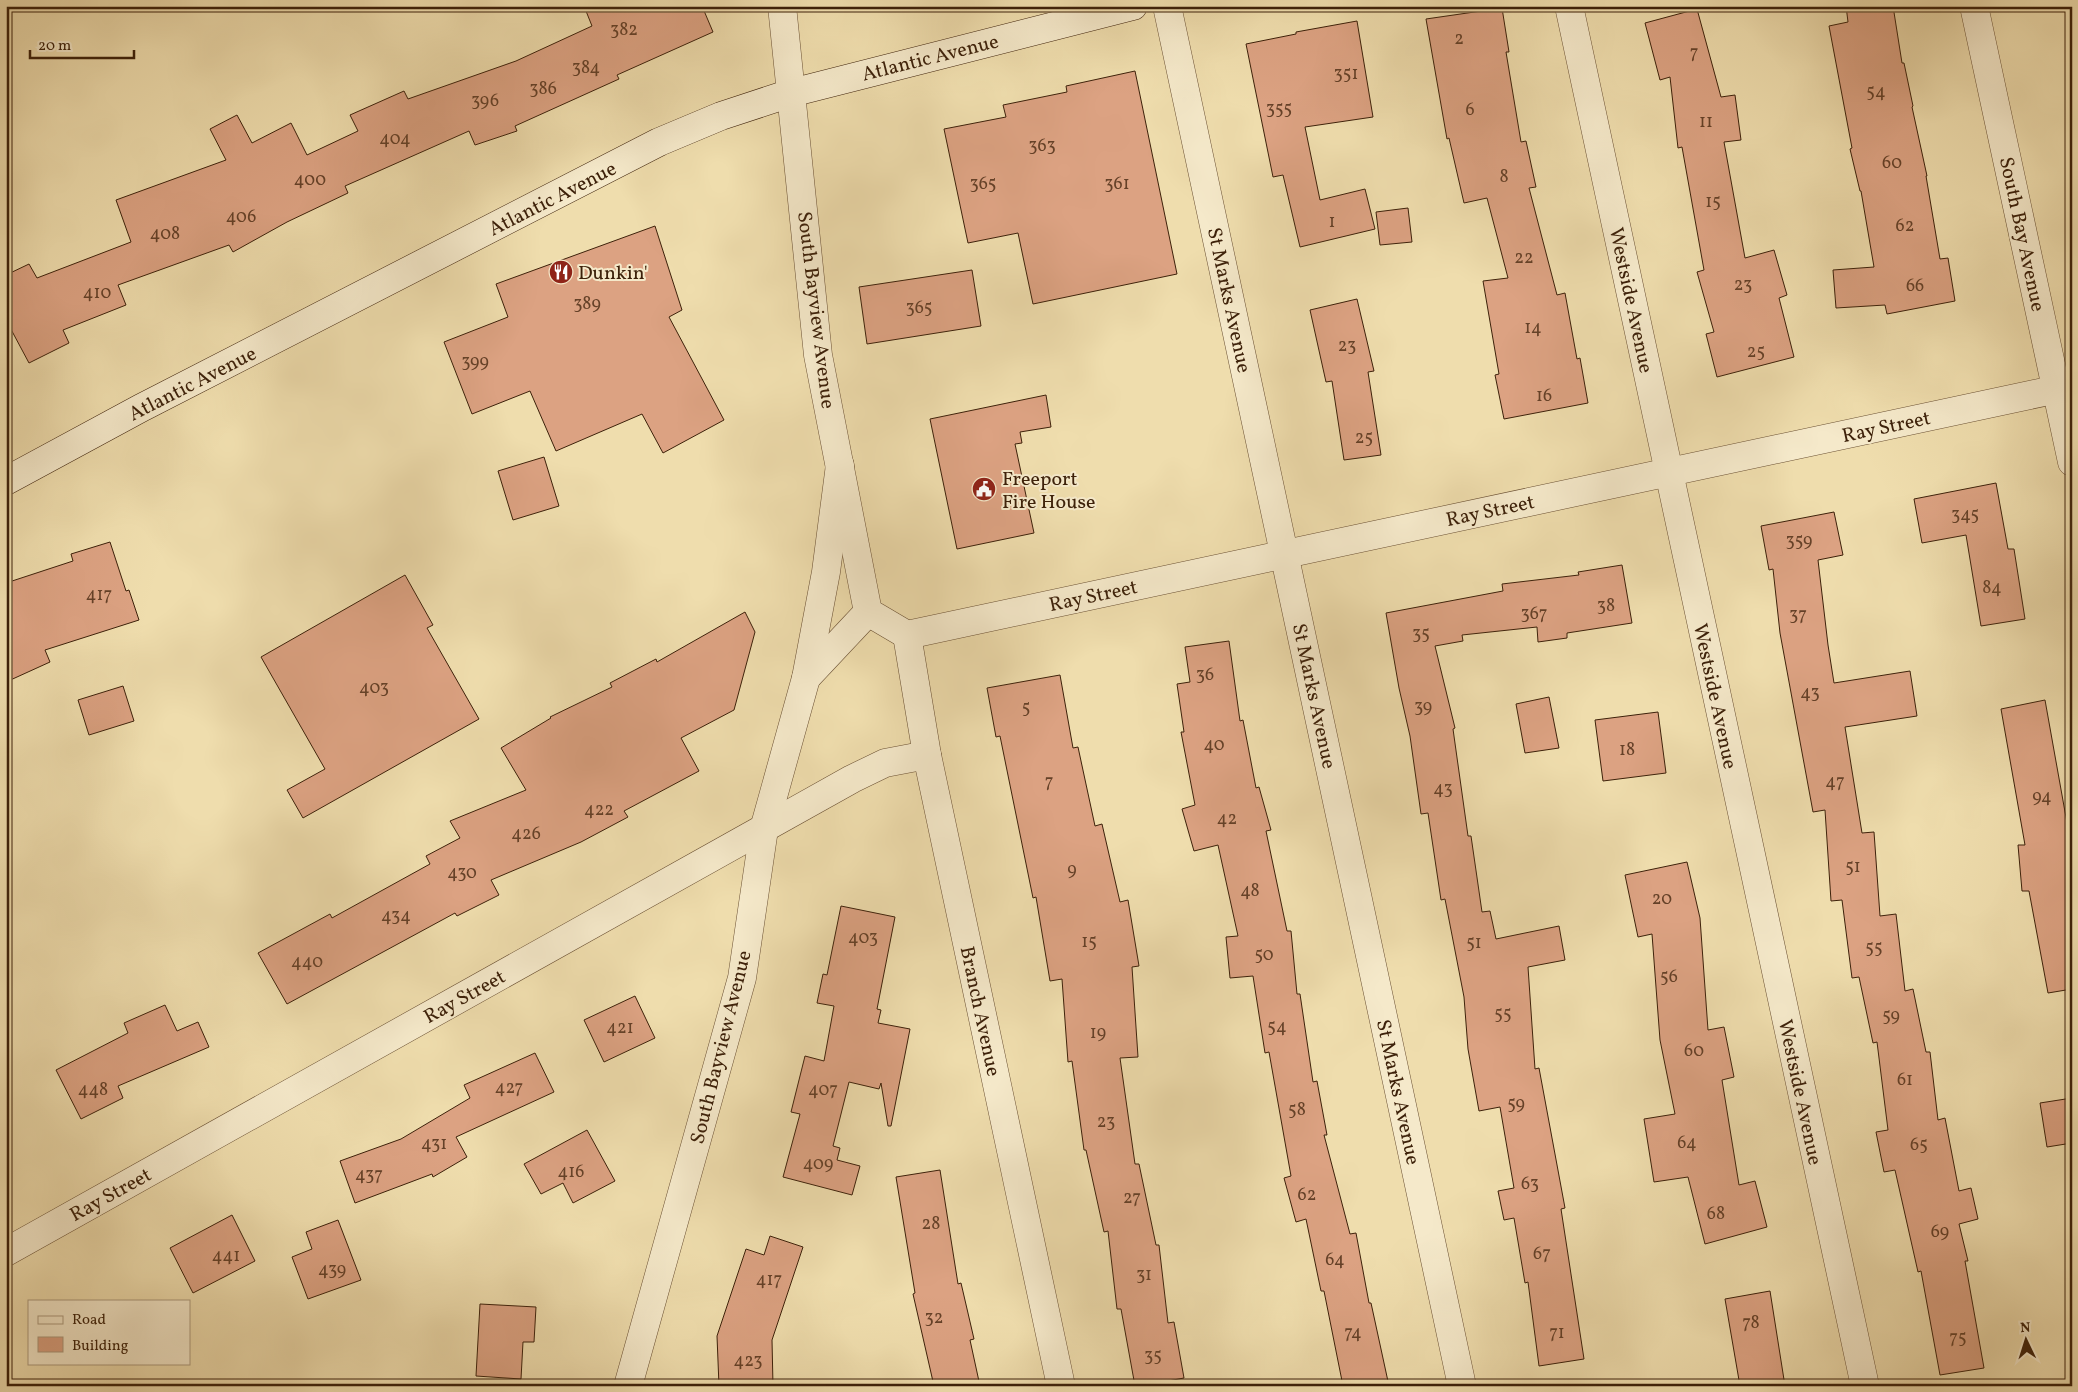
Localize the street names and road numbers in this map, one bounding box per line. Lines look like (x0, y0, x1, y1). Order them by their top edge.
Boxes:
street label: Atlantic Avenue (859, 28, 1002, 89)
street label: South Bay Avenue (1991, 155, 2051, 314)
street label: Atlantic Avenue (484, 156, 622, 244)
street label: South Bayview Avenue (789, 210, 841, 411)
street label: St Marks Avenue (1199, 225, 1257, 376)
street label: Westside Avenue (1601, 225, 1659, 376)
street label: Atlantic Avenue (124, 341, 262, 429)
street label: Ray Street (1840, 405, 1933, 451)
street label: Ray Street (1444, 489, 1537, 535)
street label: Ray Street (1047, 574, 1140, 620)
street label: St Marks Avenue (1284, 621, 1342, 772)
street label: Westside Avenue (1685, 621, 1743, 772)
street label: Branch Avenue (952, 944, 1007, 1079)
street label: South Bayview Avenue (684, 948, 760, 1147)
street label: Ray Street (419, 964, 511, 1032)
street label: St Marks Avenue (1368, 1017, 1426, 1168)
street label: Westside Avenue (1770, 1017, 1828, 1168)
street label: Ray Street (65, 1162, 157, 1230)

